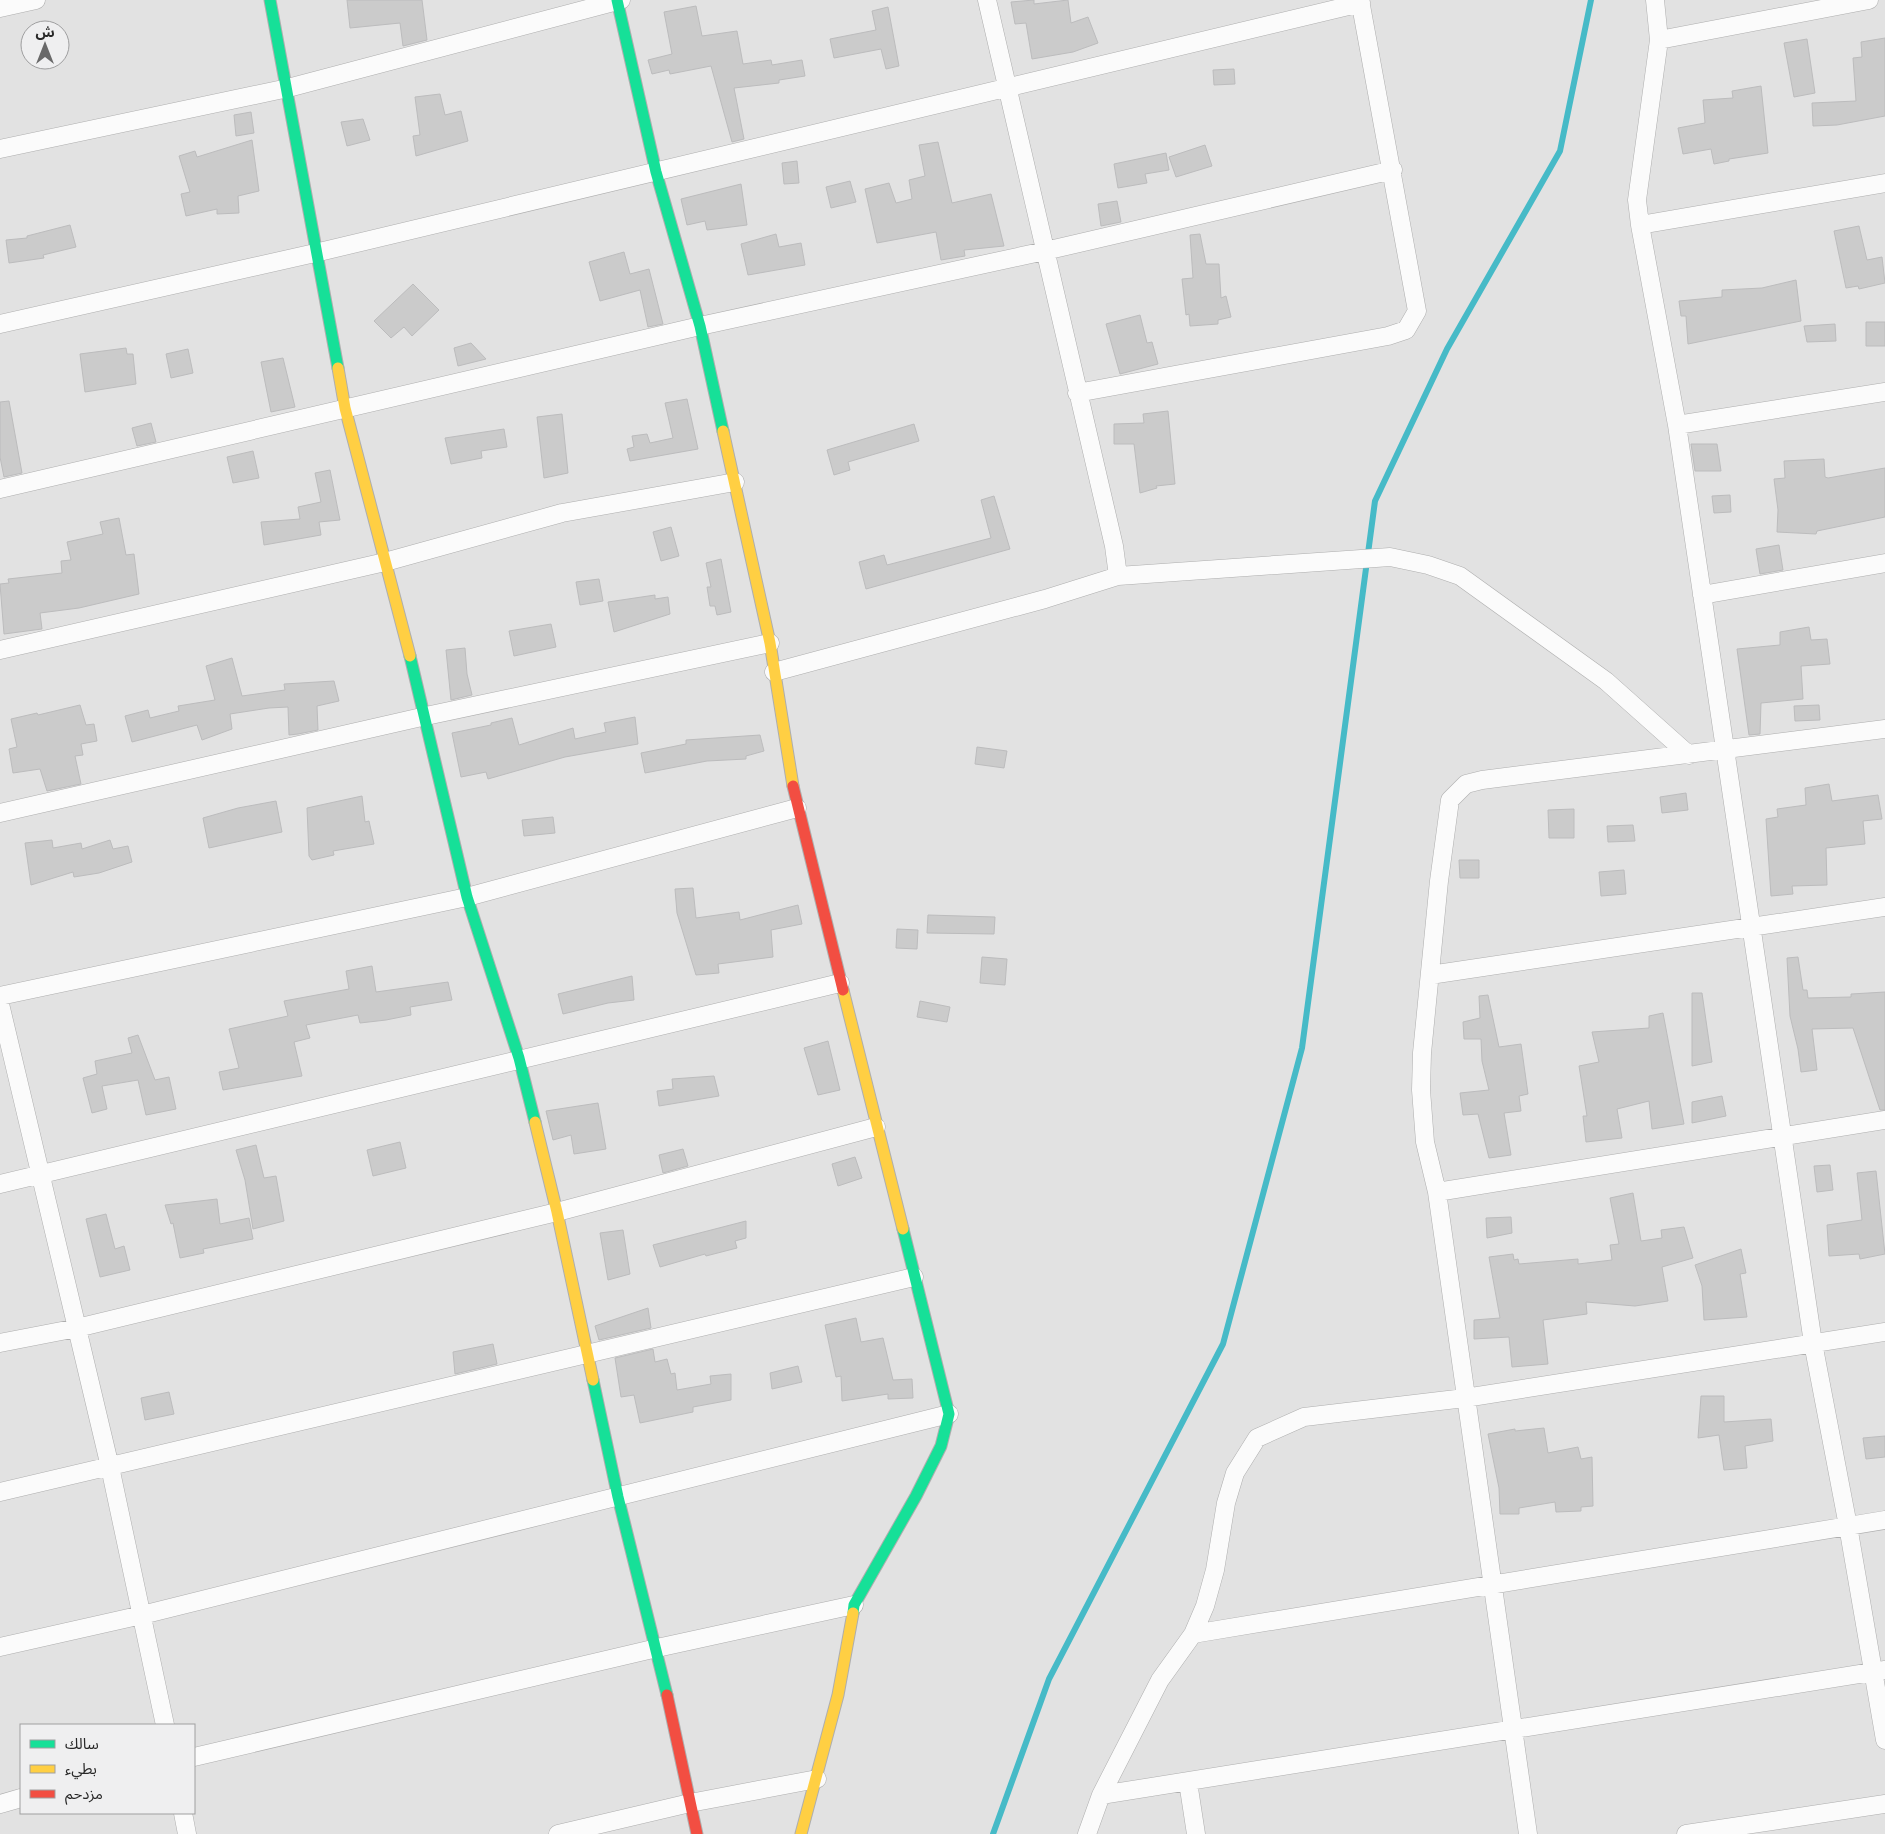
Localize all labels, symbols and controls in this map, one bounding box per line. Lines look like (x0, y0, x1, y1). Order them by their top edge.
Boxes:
north arrow (20, 20, 70, 70)
text: ش (35, 24, 55, 40)
legend (20, 1724, 195, 1814)
text: سالك (65, 1735, 99, 1752)
text: بطيء (65, 1760, 97, 1780)
text: مزدحم (65, 1785, 103, 1805)

